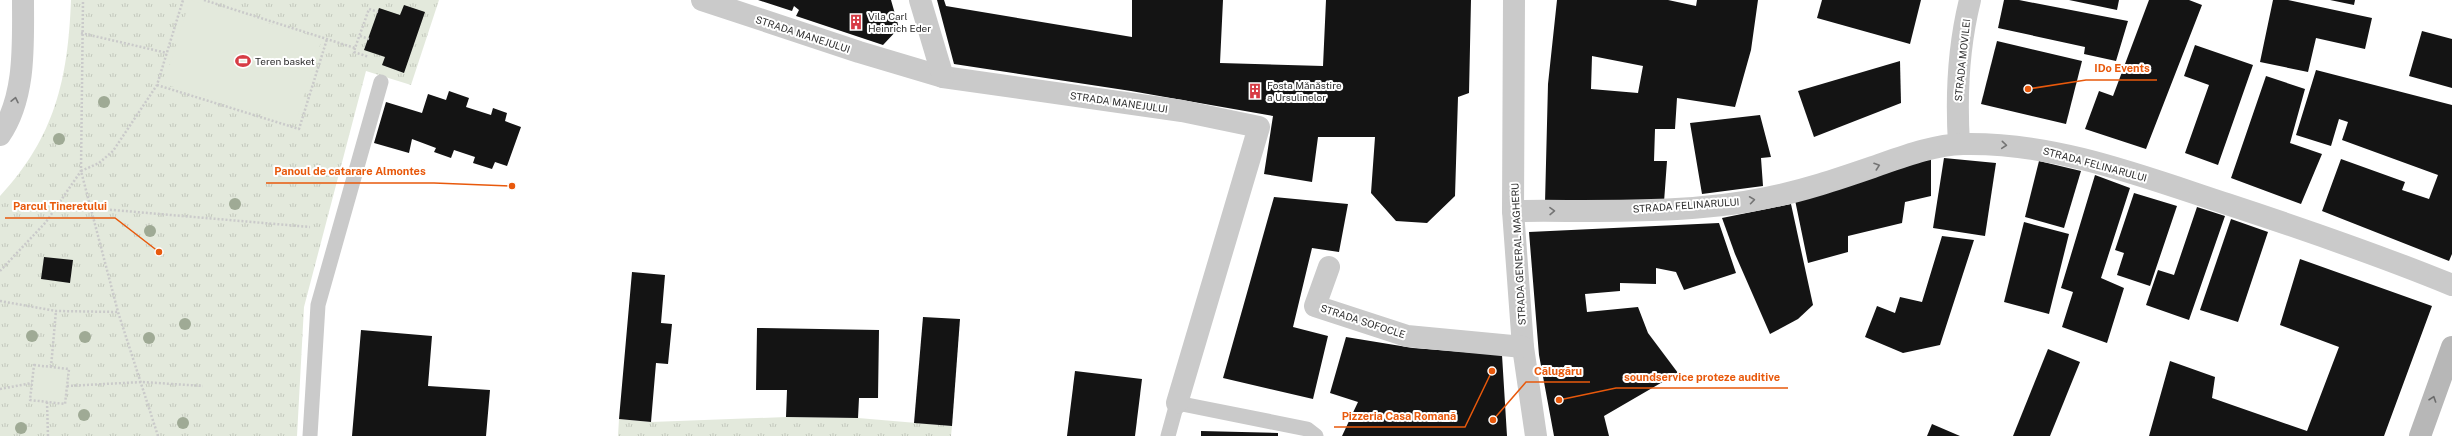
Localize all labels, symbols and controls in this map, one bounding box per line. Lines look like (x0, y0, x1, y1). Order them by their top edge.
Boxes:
place label: Vila Carl Heinrich Eder (868, 10, 931, 34)
street label: STRADA MANEJULUI (754, 13, 852, 55)
building icon: Vila Carl Heinrich Eder (847, 13, 865, 31)
street label: STRADA MOVILEI (1952, 18, 1972, 102)
sports icon: Teren basket (234, 52, 252, 70)
place label: Teren basket (255, 55, 315, 67)
callout: IDo Events (2086, 57, 2157, 80)
text: IDo Events (2094, 62, 2150, 74)
place label: Fosta Mănăstire a Ursulinelor (1267, 79, 1342, 103)
building icon: Fosta Mănăstire a Ursulinelor (1246, 82, 1264, 100)
street label: STRADA MANEJULUI (1069, 89, 1169, 115)
one-way arrow (11, 97, 19, 103)
one-way arrow (2001, 140, 2007, 149)
street label: STRADA FELINARULUI (2042, 144, 2148, 184)
callout: Panoul de catarare Almontes (266, 160, 434, 183)
one-way arrow (1873, 162, 1880, 171)
text: Panoul de catarare Almontes (274, 165, 426, 177)
street label: STRADA GENERAL MAGHERU (1508, 183, 1528, 325)
callout: Parcul Tineretului (5, 195, 115, 218)
street label: STRADA FELINARULUI (1632, 195, 1740, 215)
one-way arrow (1749, 196, 1755, 205)
text: Parcul Tineretului (13, 200, 107, 212)
one-way arrow (1549, 206, 1555, 215)
street label: STRADA SOFOCLE (1319, 302, 1407, 340)
callout: Călugăru (1526, 359, 1590, 382)
text: Călugăru (1534, 365, 1582, 377)
callout: soundservice proteze auditive (1616, 365, 1788, 388)
text: soundservice proteze auditive (1624, 371, 1780, 383)
one-way arrow (2428, 396, 2436, 403)
callout: Pizzeria Casa Romană (1334, 404, 1465, 427)
text: Pizzeria Casa Romană (1342, 410, 1456, 422)

